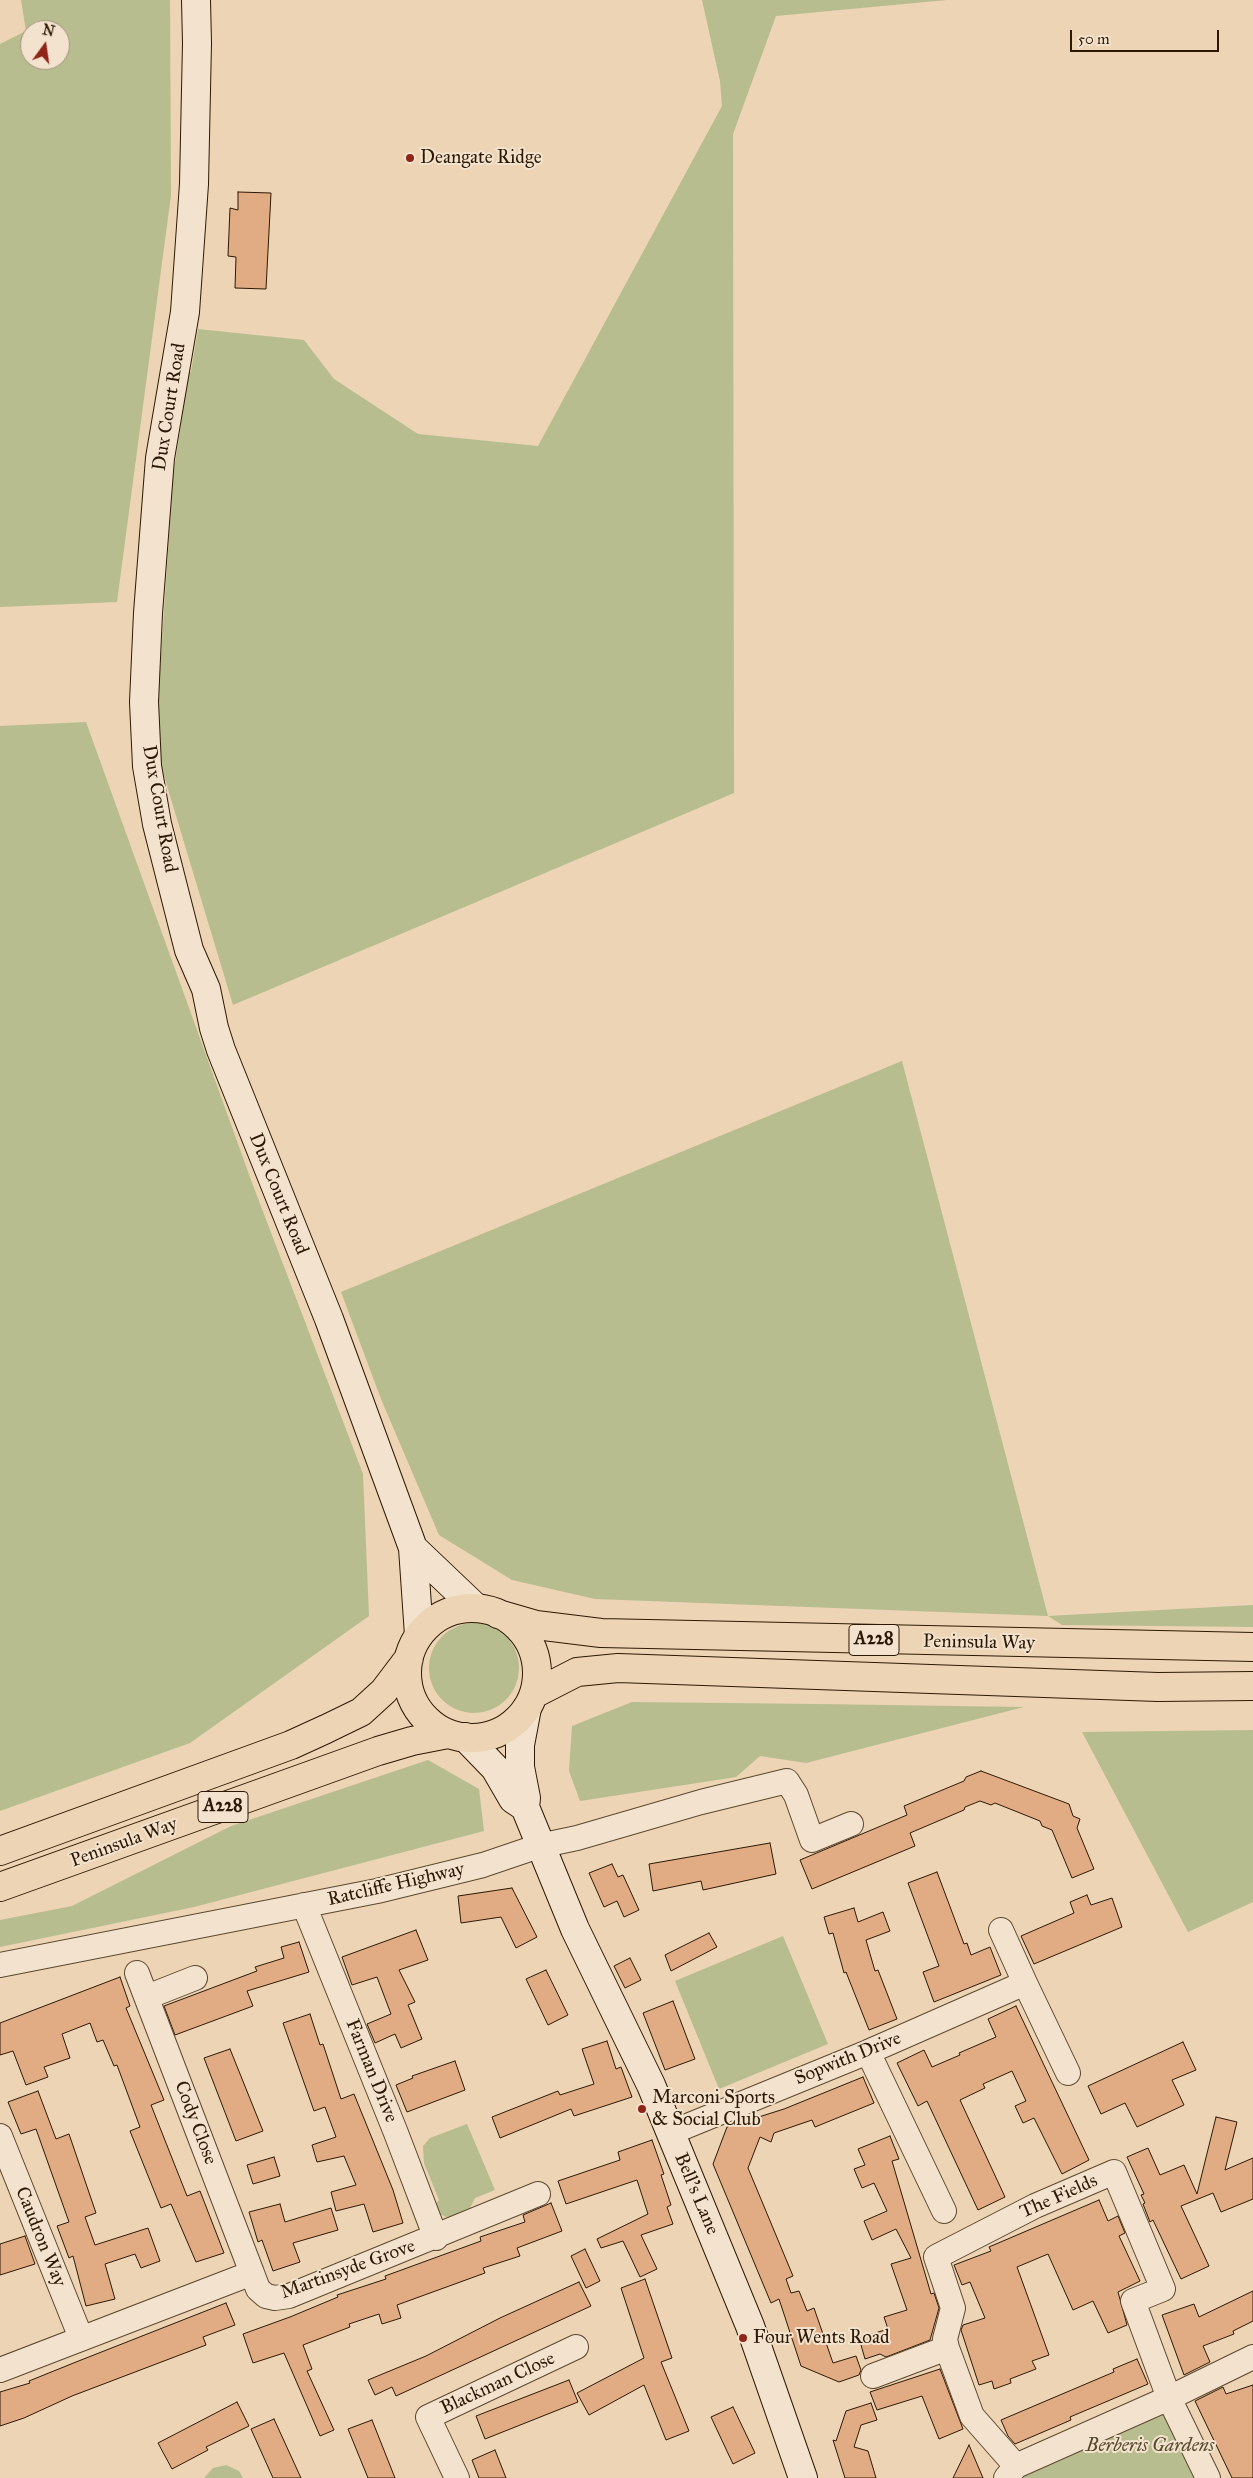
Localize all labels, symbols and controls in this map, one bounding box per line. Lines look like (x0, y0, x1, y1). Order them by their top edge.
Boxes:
north arrow (20, 20, 70, 70)
scale bar (1073, 20, 1222, 52)
text: N (41, 21, 56, 41)
text: 50 m (1078, 30, 1110, 48)
place label: Deangate Ridge (420, 147, 542, 169)
marker: Deangate Ridge (404, 152, 416, 164)
street label: Dux Court Road (149, 342, 191, 472)
street label: Dux Court Road (137, 744, 181, 874)
street label: Dux Court Road (243, 1130, 313, 1258)
road number: A228 (849, 1624, 899, 1656)
street label: Peninsula Way (923, 1631, 1035, 1655)
road number: A228 (198, 1791, 248, 1822)
street label: Peninsula Way (67, 1813, 181, 1873)
street label: Ratcliffe Highway (325, 1858, 467, 1912)
street label: Farman Drive (340, 2016, 402, 2126)
street label: Sopwith Drive (791, 2027, 905, 2091)
street label: Cody Close (169, 2078, 221, 2168)
place label: Marconi Sports & Social Club (652, 2087, 775, 2131)
marker: Marconi Sports & Social Club (636, 2103, 648, 2115)
street label: Bell's Lane (669, 2150, 723, 2238)
street label: The Fields (1017, 2170, 1101, 2224)
street label: Caudron Way (10, 2184, 70, 2290)
street label: Martinsyde Grove (278, 2235, 418, 2305)
place label: Four Wents Road (753, 2327, 890, 2349)
marker: Four Wents Road (737, 2332, 749, 2344)
street label: Blackman Close (437, 2348, 559, 2420)
park label: Berberis Gardens (1086, 2435, 1214, 2457)

